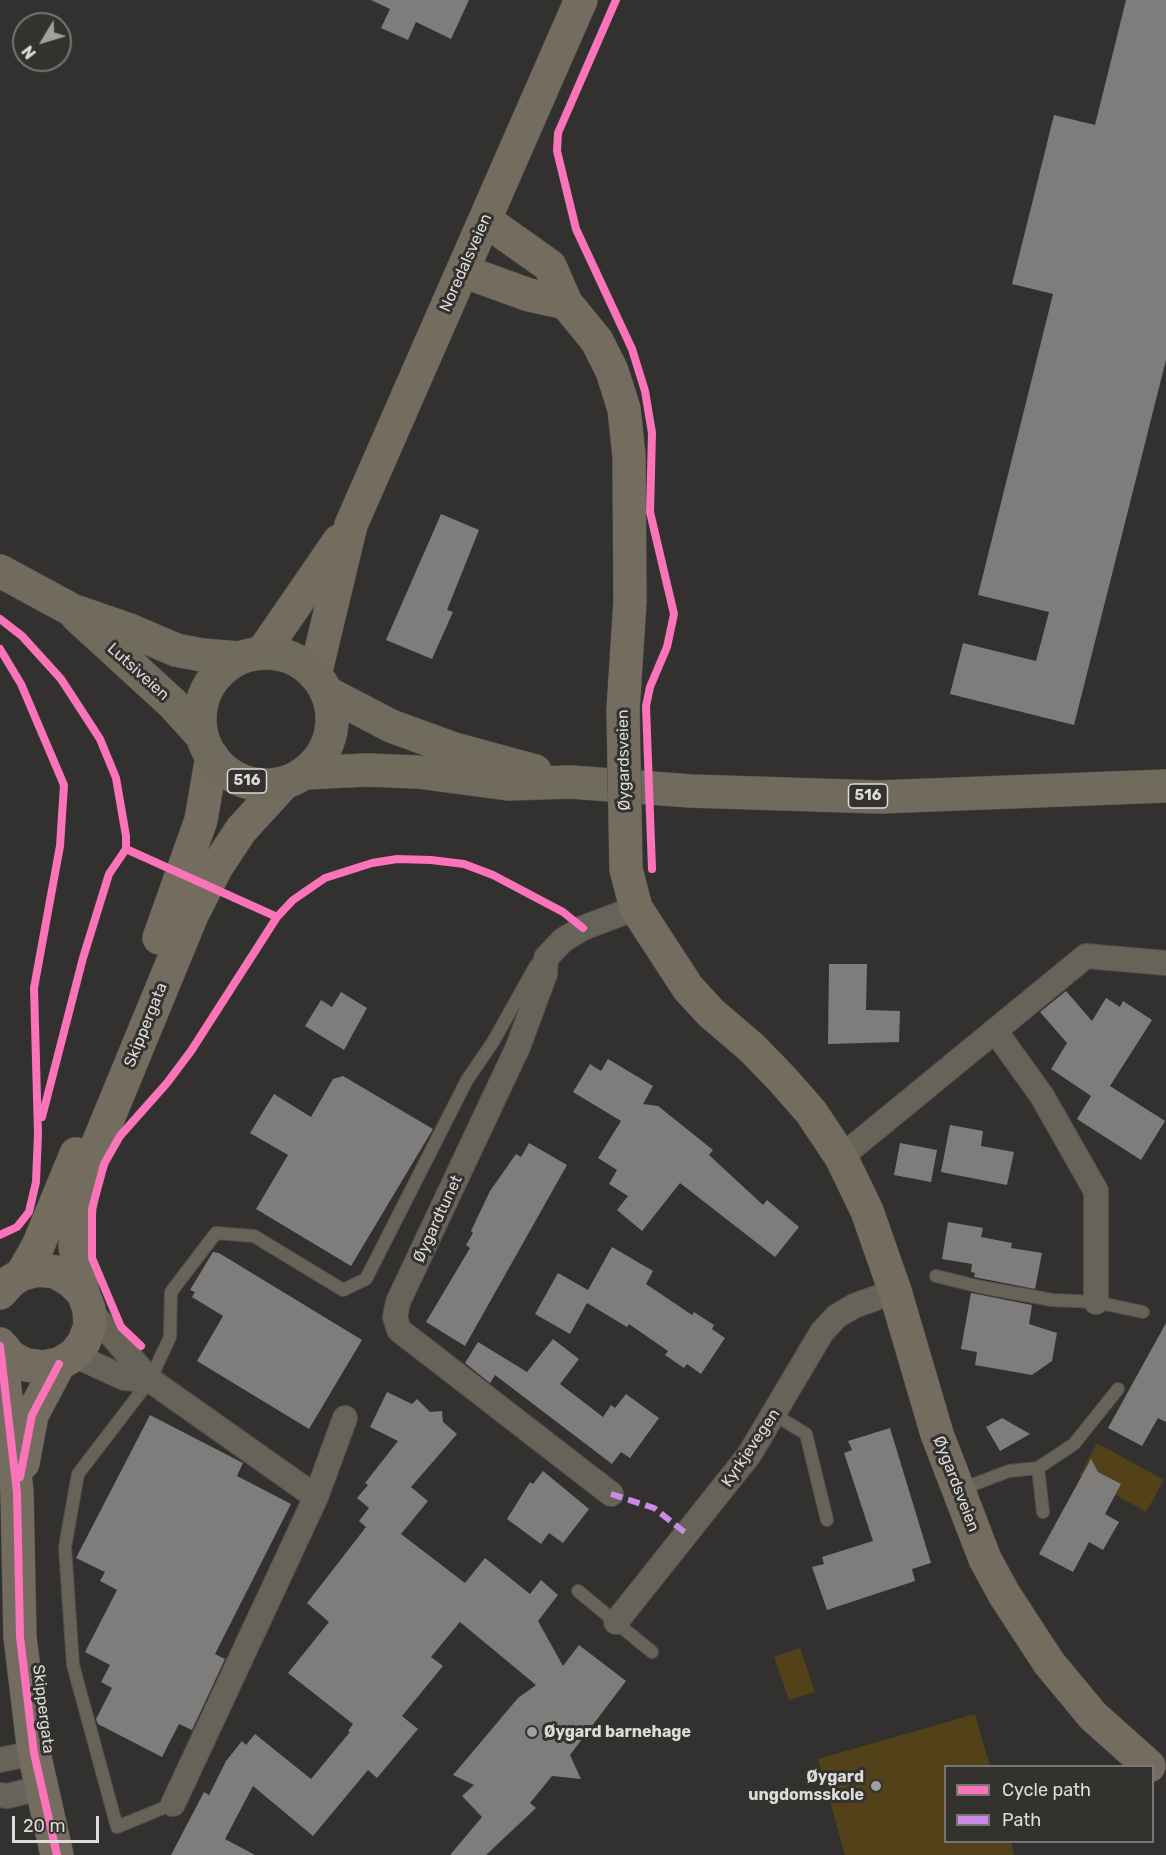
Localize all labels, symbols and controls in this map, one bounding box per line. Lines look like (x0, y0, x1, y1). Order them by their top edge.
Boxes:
north arrow (12, 12, 72, 72)
text: N (18, 42, 40, 63)
street label: Noredalsveien (436, 211, 496, 315)
street label: Lutsiveien (103, 639, 173, 705)
street label: Øygardsveien (614, 709, 634, 811)
road number: 516 (228, 769, 266, 793)
road number: 516 (848, 784, 888, 808)
street label: Skippergata (120, 980, 172, 1070)
street label: Øygardtunet (409, 1172, 467, 1266)
street label: Kyrkjevegen (718, 1405, 784, 1491)
street label: Øygardsveien (929, 1433, 983, 1535)
street label: Skippergata (28, 1663, 58, 1755)
place label: Øygard barnehage (544, 1722, 691, 1742)
marker: Øygard barnehage (525, 1725, 539, 1739)
legend (944, 1765, 1154, 1843)
place label: Øygard ungdomsskole (748, 1767, 864, 1805)
marker: Øygard ungdomsskole (869, 1779, 883, 1793)
text: Cycle path (1002, 1779, 1091, 1801)
scale bar (15, 1804, 102, 1842)
text: Path (1002, 1809, 1041, 1831)
text: 20 m (23, 1815, 65, 1837)

